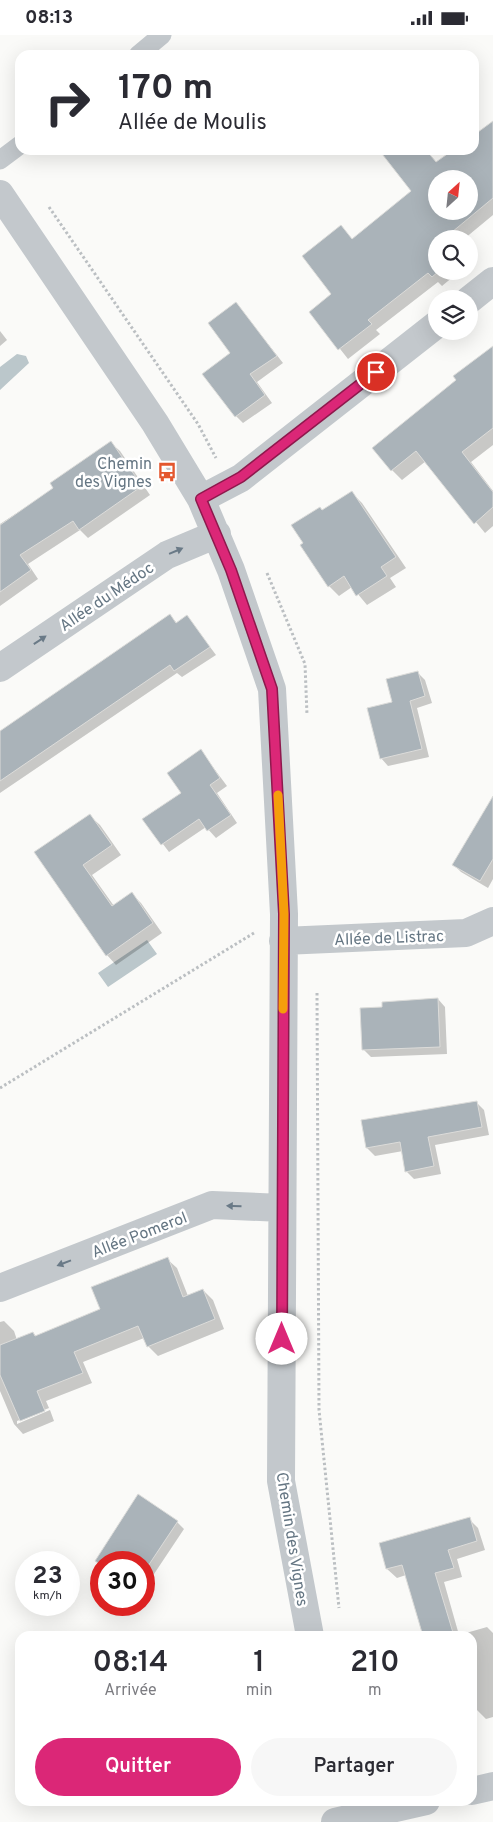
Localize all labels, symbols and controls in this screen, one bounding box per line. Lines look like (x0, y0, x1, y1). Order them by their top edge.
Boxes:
text: 08:13 (25, 6, 73, 30)
text: 170 m (118, 67, 213, 111)
icon: right (35, 70, 100, 135)
text: Allée de Moulis (118, 110, 267, 137)
north arrow (428, 170, 478, 220)
map controls (428, 170, 478, 340)
button: search (428, 230, 478, 280)
button: layers (428, 290, 478, 340)
pin (355, 351, 397, 393)
icon: arrive (362, 358, 390, 386)
place label: Chemin des Vignes (75, 455, 152, 493)
bus stop icon: Chemin des Vignes (156, 461, 178, 483)
one-way arrow (169, 546, 183, 554)
street label: Allée du Médoc (56, 559, 158, 637)
one-way arrow (34, 635, 47, 645)
street label: Allée de Listrac (334, 927, 444, 951)
one-way arrow (225, 1202, 241, 1210)
street label: Allée Pomerol (89, 1208, 190, 1263)
one-way arrow (57, 1260, 72, 1267)
position arrow (255, 1312, 307, 1364)
street label: Chemin des Vignes (271, 1471, 312, 1608)
speed limit sign: 30 (90, 1551, 155, 1616)
text: 23 (32, 1561, 63, 1593)
text: km/h (33, 1588, 62, 1604)
text: 08:14 (92, 1645, 168, 1682)
text: 1 (253, 1645, 265, 1682)
text: 210 (350, 1645, 400, 1682)
text: Arrivée (104, 1681, 157, 1701)
text: min (246, 1681, 272, 1701)
text: m (368, 1681, 382, 1701)
button: Quitter (35, 1738, 241, 1796)
button: Partager (251, 1738, 457, 1796)

